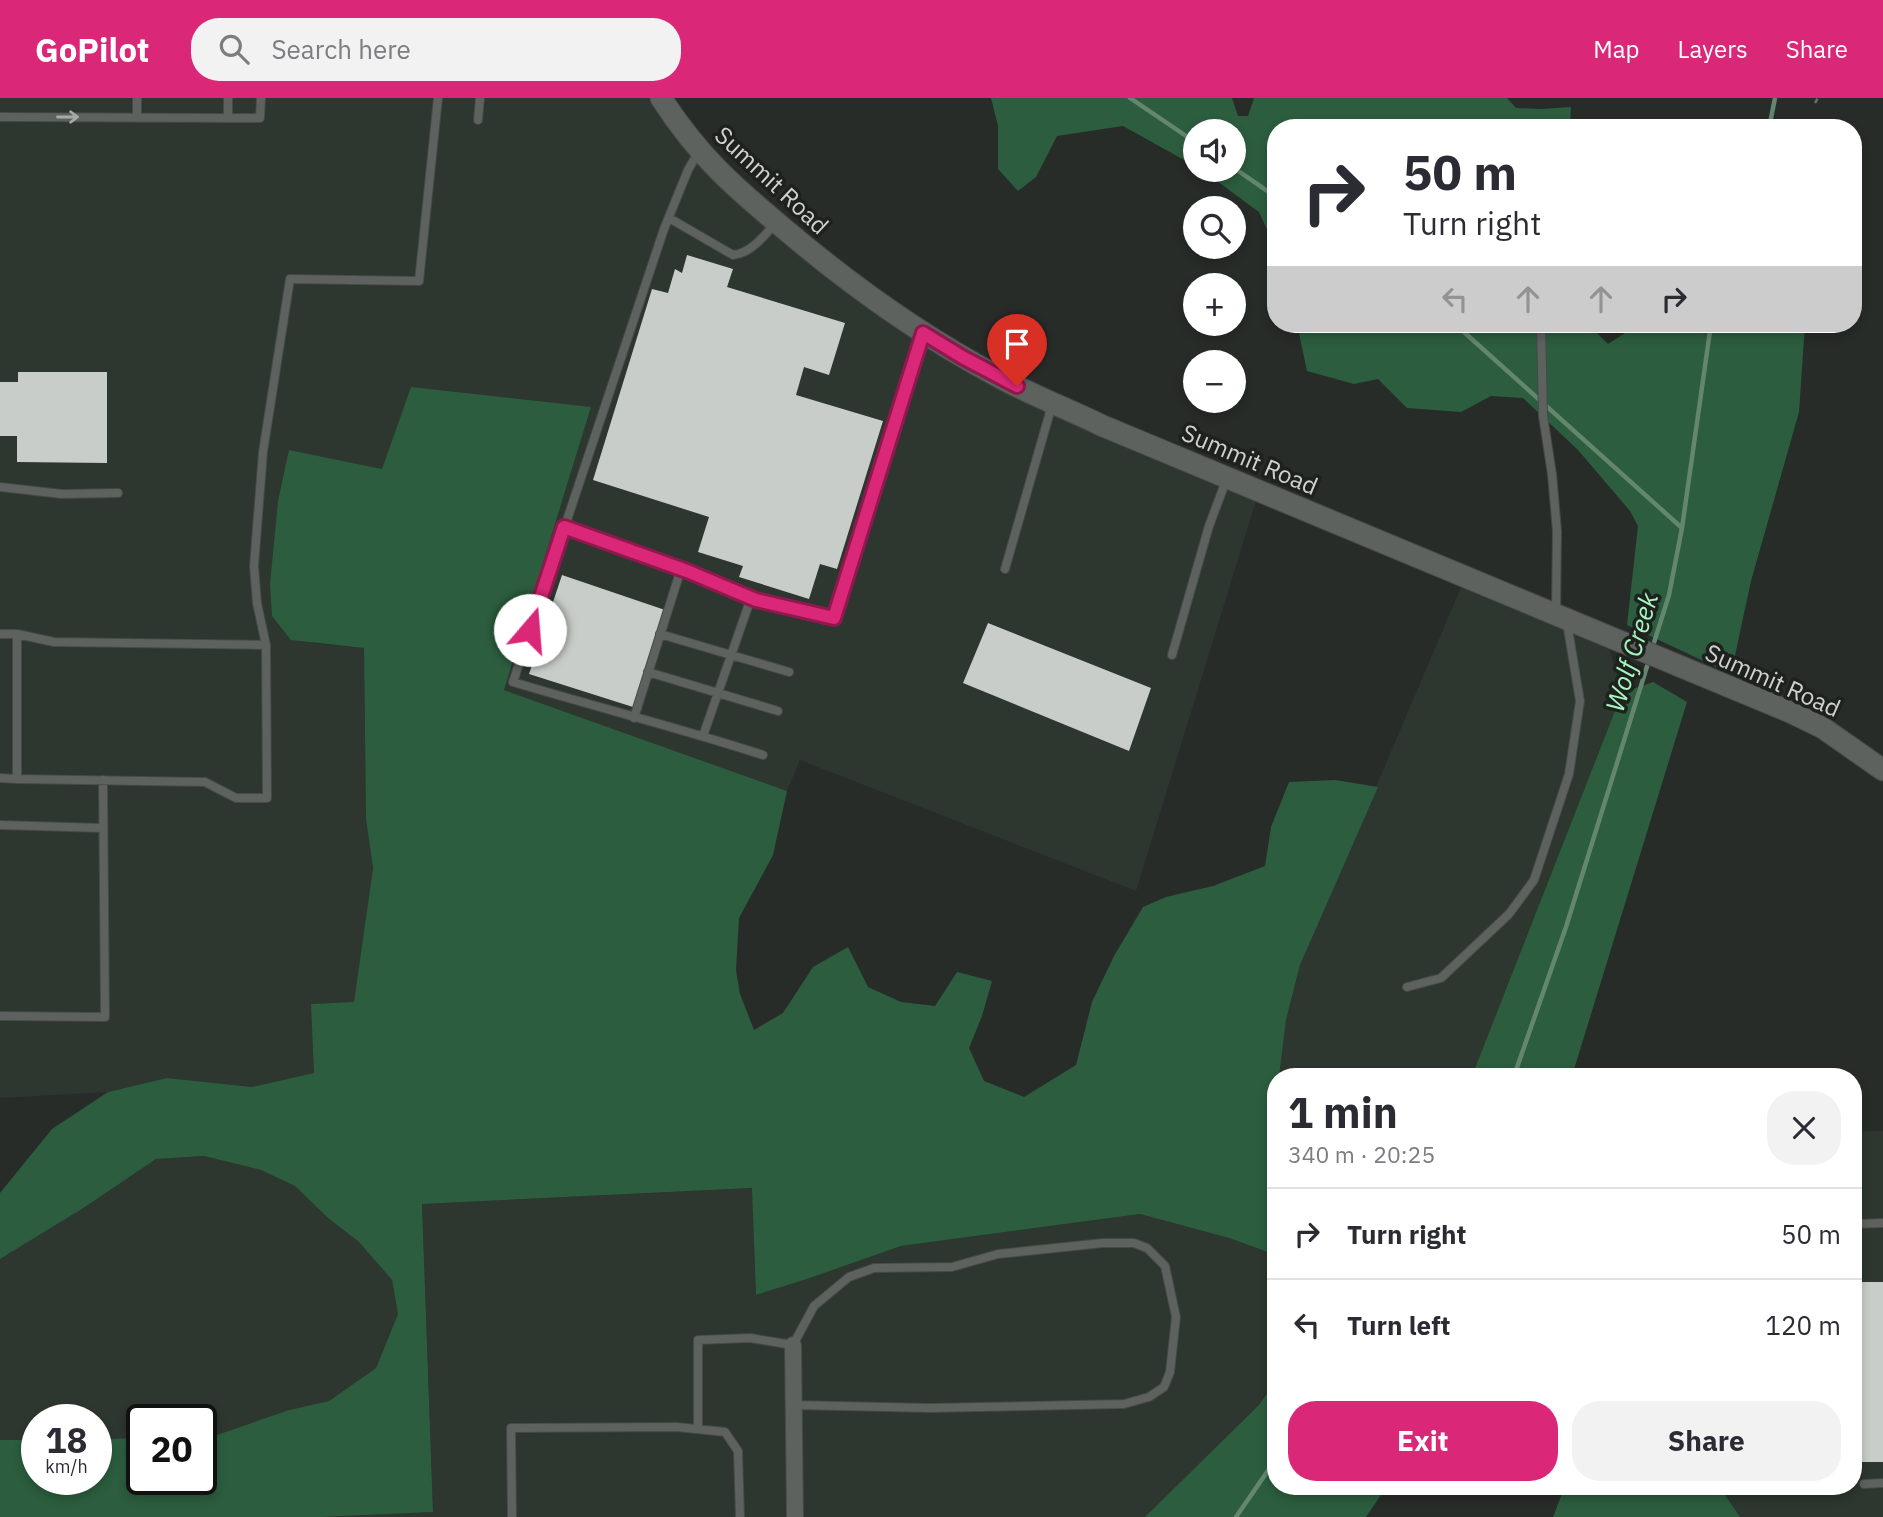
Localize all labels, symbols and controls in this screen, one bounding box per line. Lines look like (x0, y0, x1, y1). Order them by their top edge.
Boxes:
search box (191, 18, 681, 81)
text: GoPilot (35, 28, 149, 71)
icon: search (215, 30, 253, 68)
text: Search here (271, 32, 411, 66)
text: Map (1593, 33, 1640, 65)
text: Layers (1678, 33, 1748, 65)
text: Share (1786, 33, 1848, 65)
one-way arrow (56, 110, 79, 124)
street label: Summit Road (708, 119, 836, 241)
map controls (1183, 119, 1246, 413)
button: sound (1183, 119, 1246, 182)
text: 50 m (1403, 140, 1517, 203)
icon: right (1288, 147, 1379, 238)
button: search (1183, 196, 1246, 259)
text: Turn right (1403, 202, 1541, 244)
button: + (1183, 273, 1246, 336)
icon: left (1436, 280, 1474, 318)
icon: ahead (1509, 280, 1547, 318)
icon: ahead (1582, 280, 1620, 318)
icon: right (1655, 280, 1693, 318)
pin (987, 314, 1047, 386)
icon: arrive (998, 325, 1036, 363)
button: − (1183, 350, 1246, 413)
street label: Summit Road (1177, 416, 1323, 502)
water label: Wolf Creek (1597, 588, 1665, 715)
position arrow (493, 593, 567, 667)
street label: Summit Road (1700, 636, 1846, 724)
text: 1 min (1288, 1085, 1398, 1140)
button: close (1767, 1091, 1841, 1165)
text: 340 m · 20:25 (1288, 1139, 1435, 1169)
icon: right (1288, 1215, 1326, 1253)
text: Turn right (1347, 1217, 1466, 1251)
text: 50 m (1781, 1217, 1841, 1251)
icon: left (1288, 1306, 1326, 1344)
text: Turn left (1347, 1308, 1450, 1342)
text: 120 m (1765, 1308, 1841, 1342)
button: Exit (1288, 1401, 1558, 1481)
button: Share (1572, 1401, 1841, 1481)
speed limit sign: 20 (126, 1404, 217, 1495)
text: 18 (45, 1417, 88, 1463)
text: km/h (45, 1455, 88, 1478)

